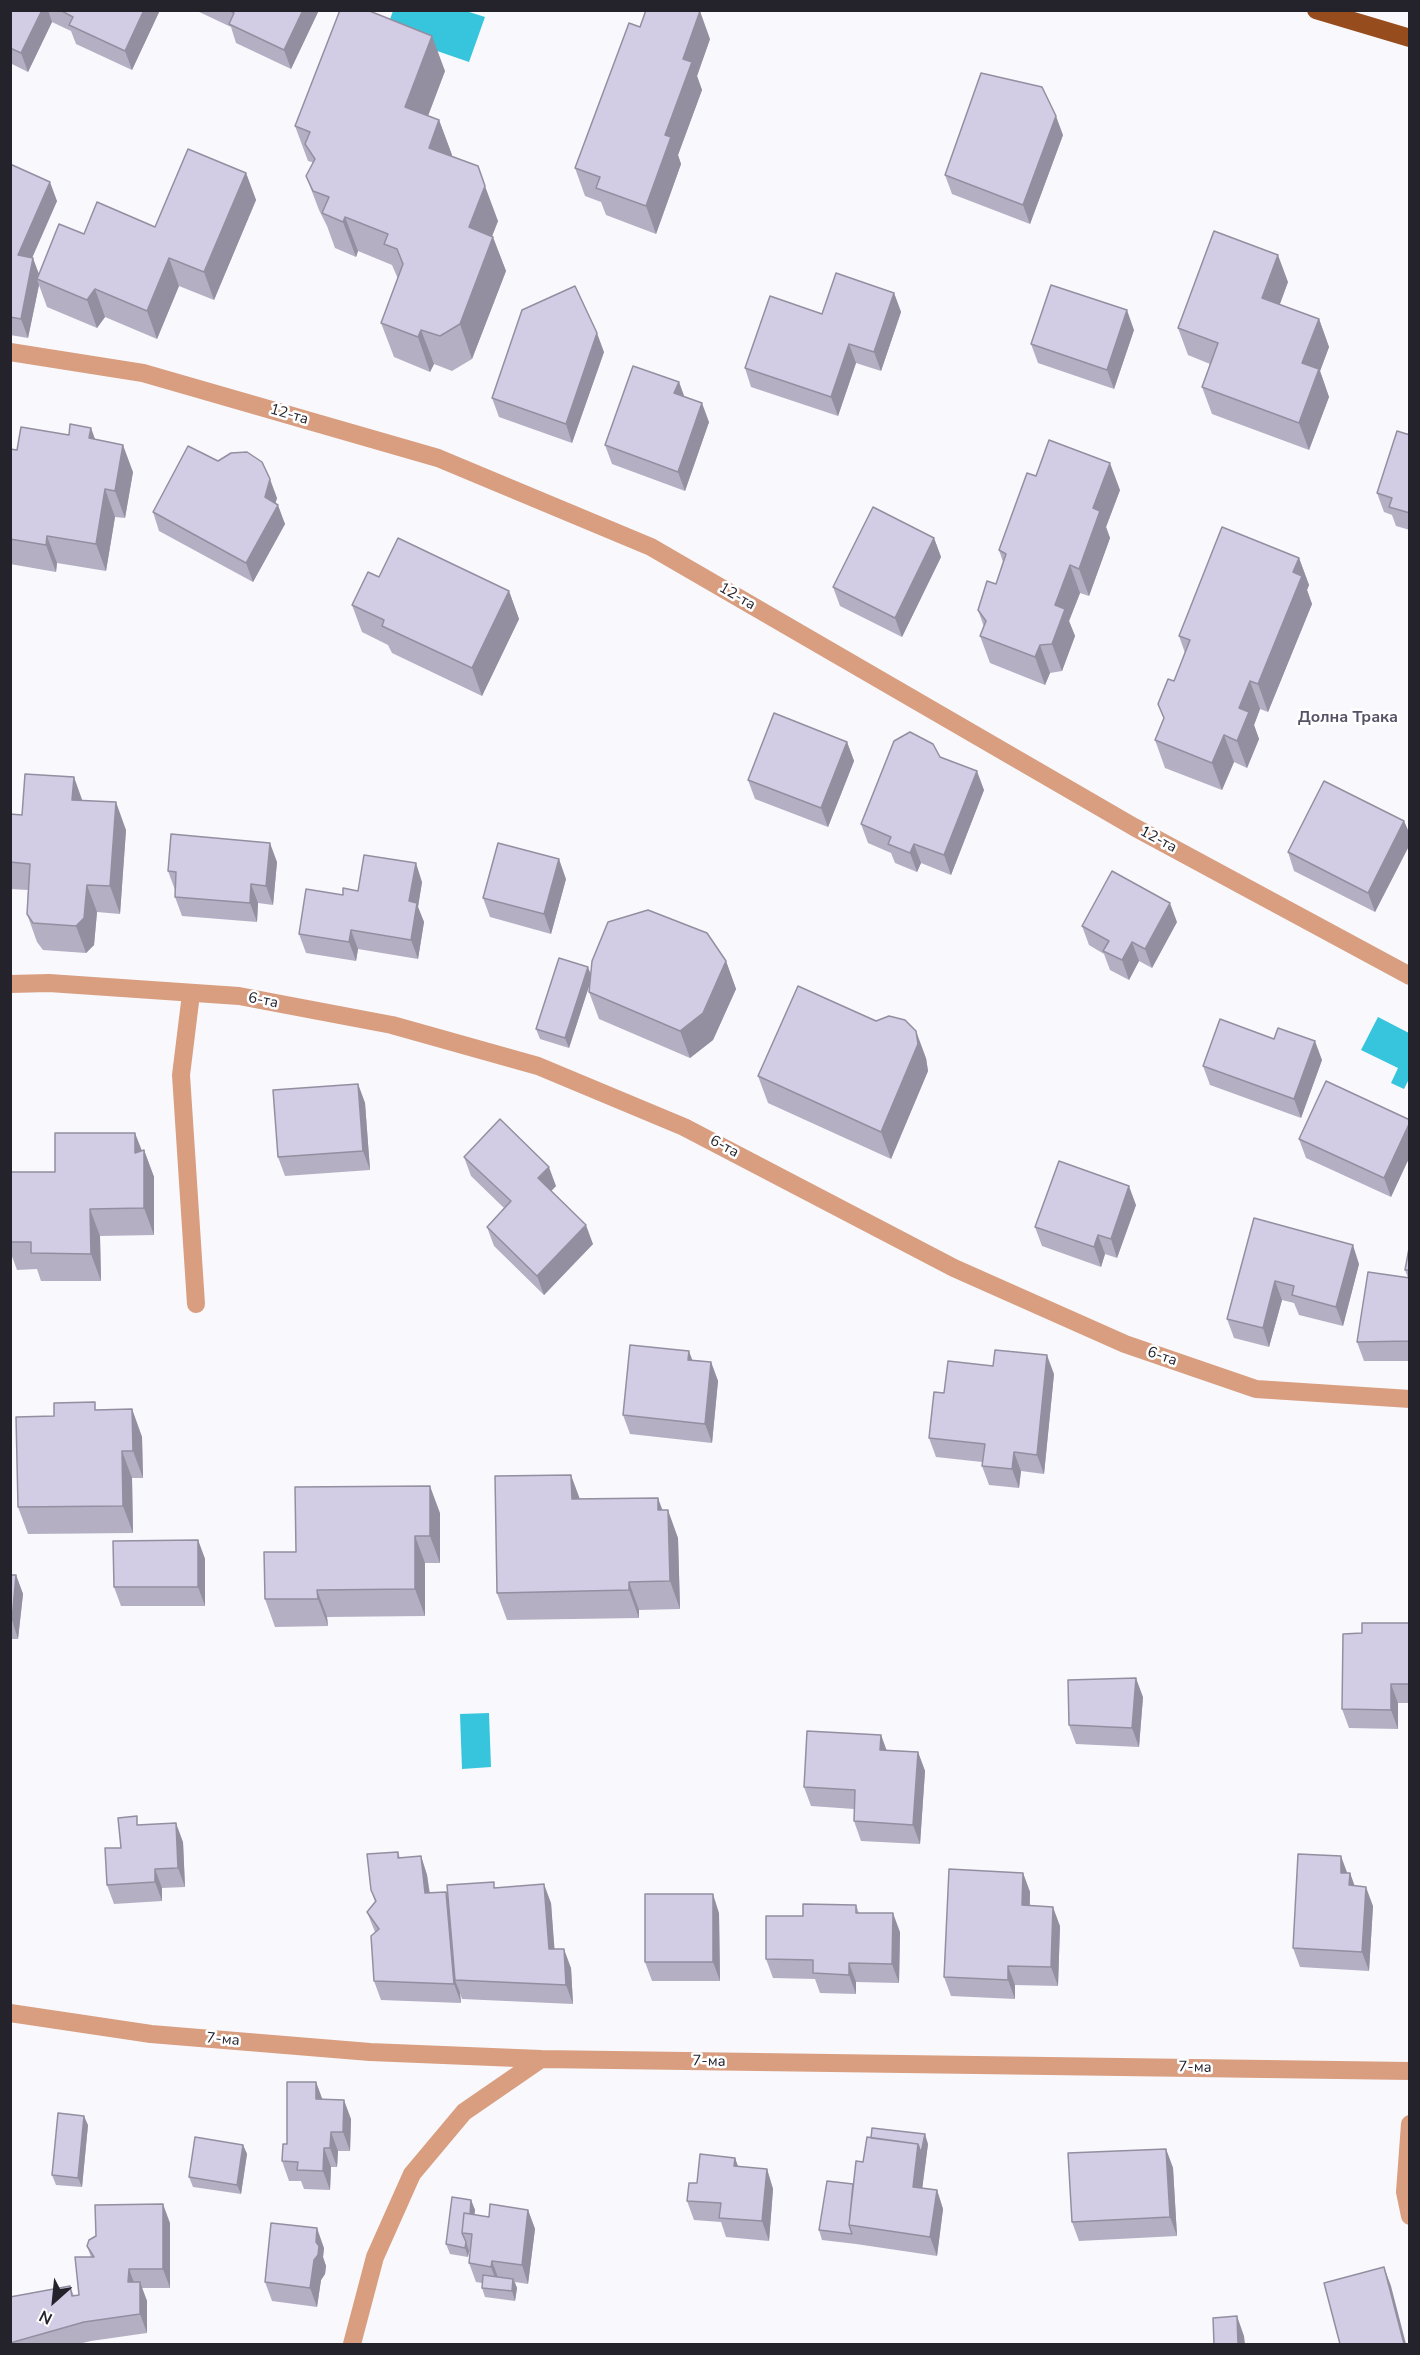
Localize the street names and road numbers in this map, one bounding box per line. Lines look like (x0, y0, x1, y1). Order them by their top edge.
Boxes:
street label: 12-та (268, 401, 310, 429)
street label: 12-та (716, 579, 758, 615)
street label: 12-та (1137, 823, 1179, 857)
street label: 6-та (247, 989, 279, 1013)
street label: 6-та (706, 1132, 742, 1162)
street label: 6-та (1145, 1344, 1179, 1370)
street label: 7-ма (206, 2030, 240, 2050)
street label: 7-ма (692, 2053, 726, 2071)
street label: 7-ма (1178, 2059, 1212, 2077)

